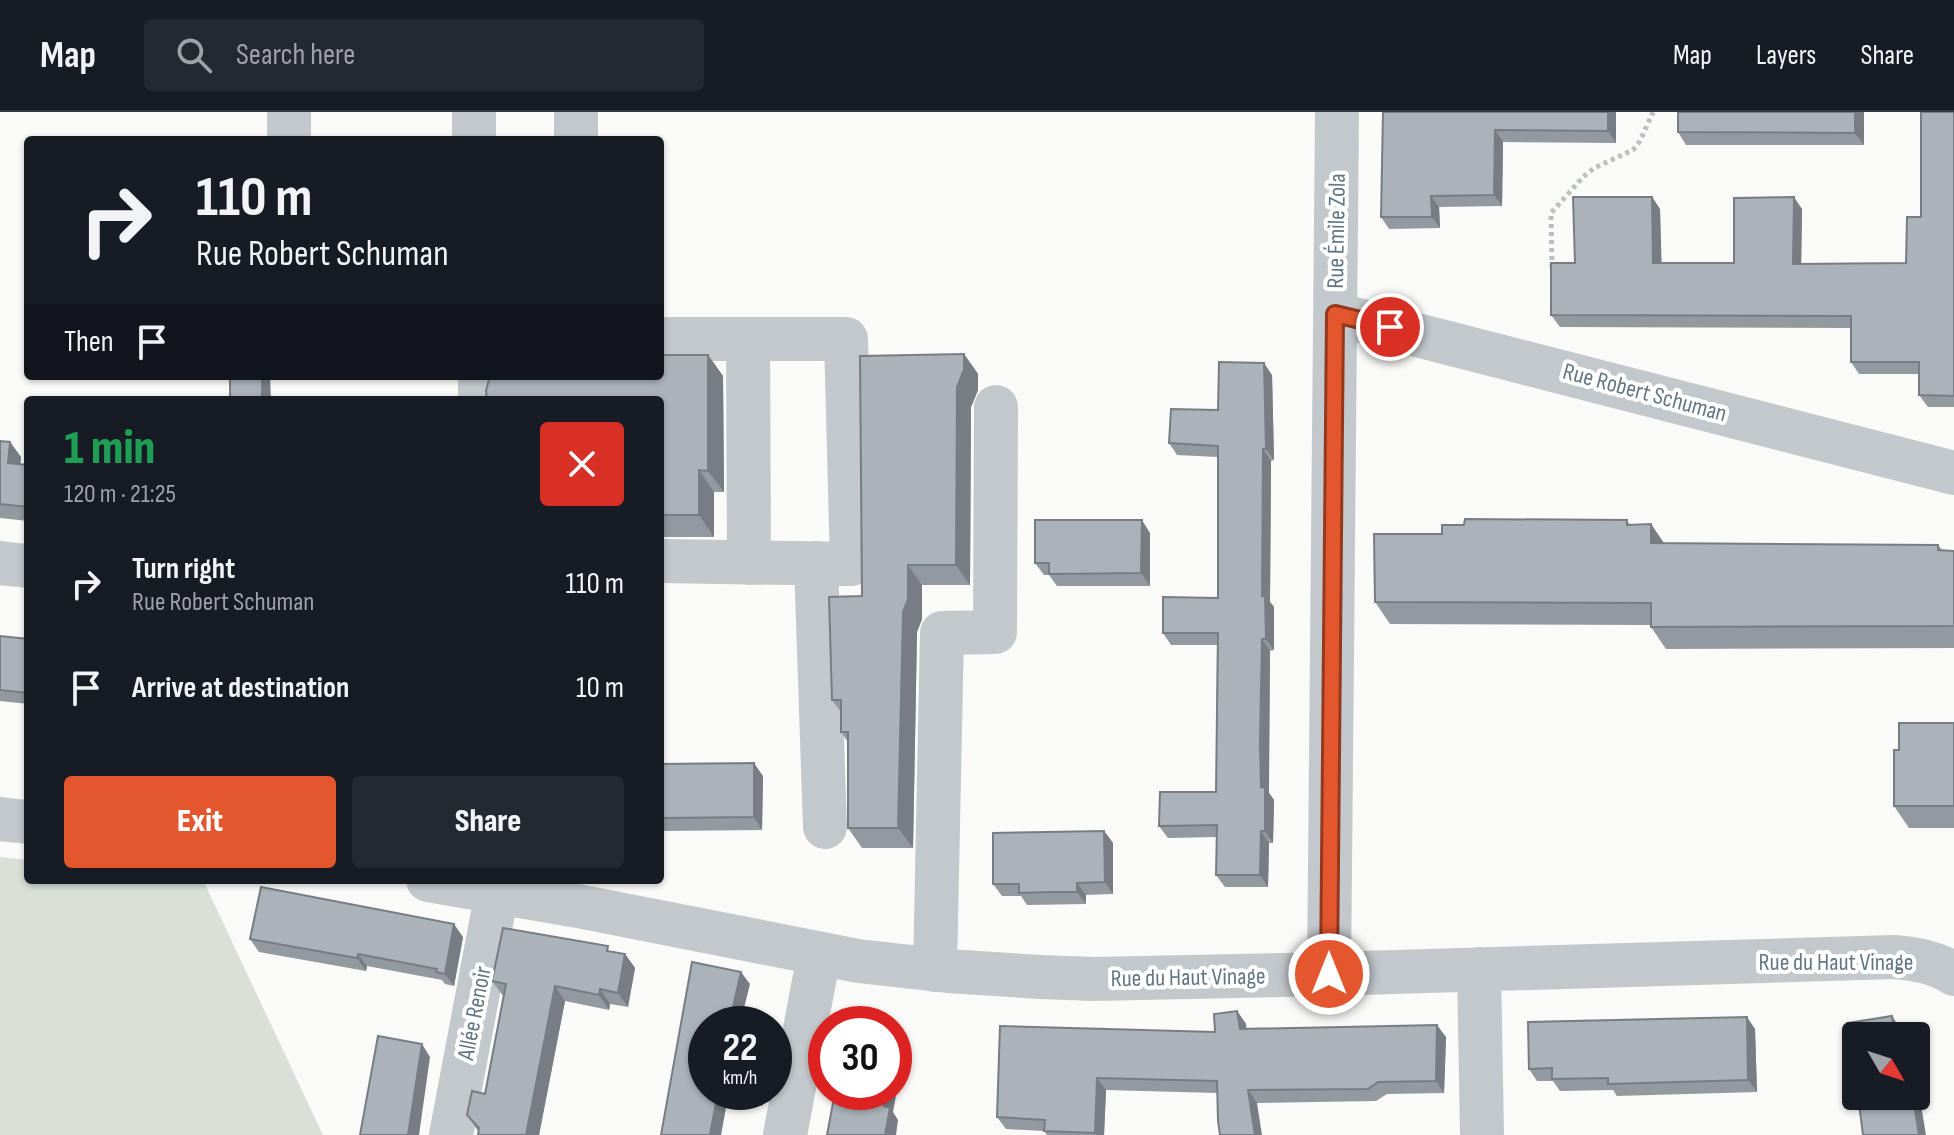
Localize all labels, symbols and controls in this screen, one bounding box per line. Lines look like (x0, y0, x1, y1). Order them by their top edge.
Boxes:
search box (144, 19, 704, 91)
text: Map (40, 33, 96, 78)
icon: search (172, 33, 216, 77)
text: Search here (236, 37, 355, 73)
text: Map (1673, 39, 1712, 72)
text: Layers (1756, 39, 1816, 72)
text: Share (1860, 39, 1914, 72)
text: 110 m (196, 165, 312, 232)
icon: right (64, 168, 168, 272)
street label: Rue Émile Zola (1321, 173, 1352, 289)
text: Rue Robert Schuman (196, 233, 449, 276)
pin (1356, 293, 1424, 361)
icon: arrive (1368, 305, 1412, 349)
icon: arrive (130, 320, 174, 364)
text: Then (64, 324, 114, 360)
street label: Rue Robert Schuman (1560, 357, 1730, 428)
text: 1 min (64, 420, 155, 477)
button: close (540, 422, 624, 506)
text: 120 m · 21:25 (64, 479, 176, 510)
text: Turn right (132, 551, 235, 587)
icon: right (64, 562, 108, 606)
text: 110 m (566, 566, 624, 602)
text: Rue Robert Schuman (132, 587, 314, 618)
icon: arrive (64, 666, 108, 710)
text: Arrive at destination (132, 670, 349, 706)
text: 10 m (576, 670, 624, 706)
button: Exit (64, 776, 336, 868)
button: Share (352, 776, 624, 868)
position arrow (1287, 932, 1371, 1016)
street label: Rue du Haut Vinage (1759, 948, 1913, 977)
street label: Rue du Haut Vinage (1110, 962, 1266, 993)
street label: Allée Renoir (451, 964, 498, 1063)
speed limit sign: 30 (808, 1006, 912, 1110)
north arrow (1842, 1022, 1930, 1110)
map controls (1842, 1022, 1930, 1110)
text: 22 (722, 1024, 758, 1072)
text: km/h (723, 1066, 757, 1090)

